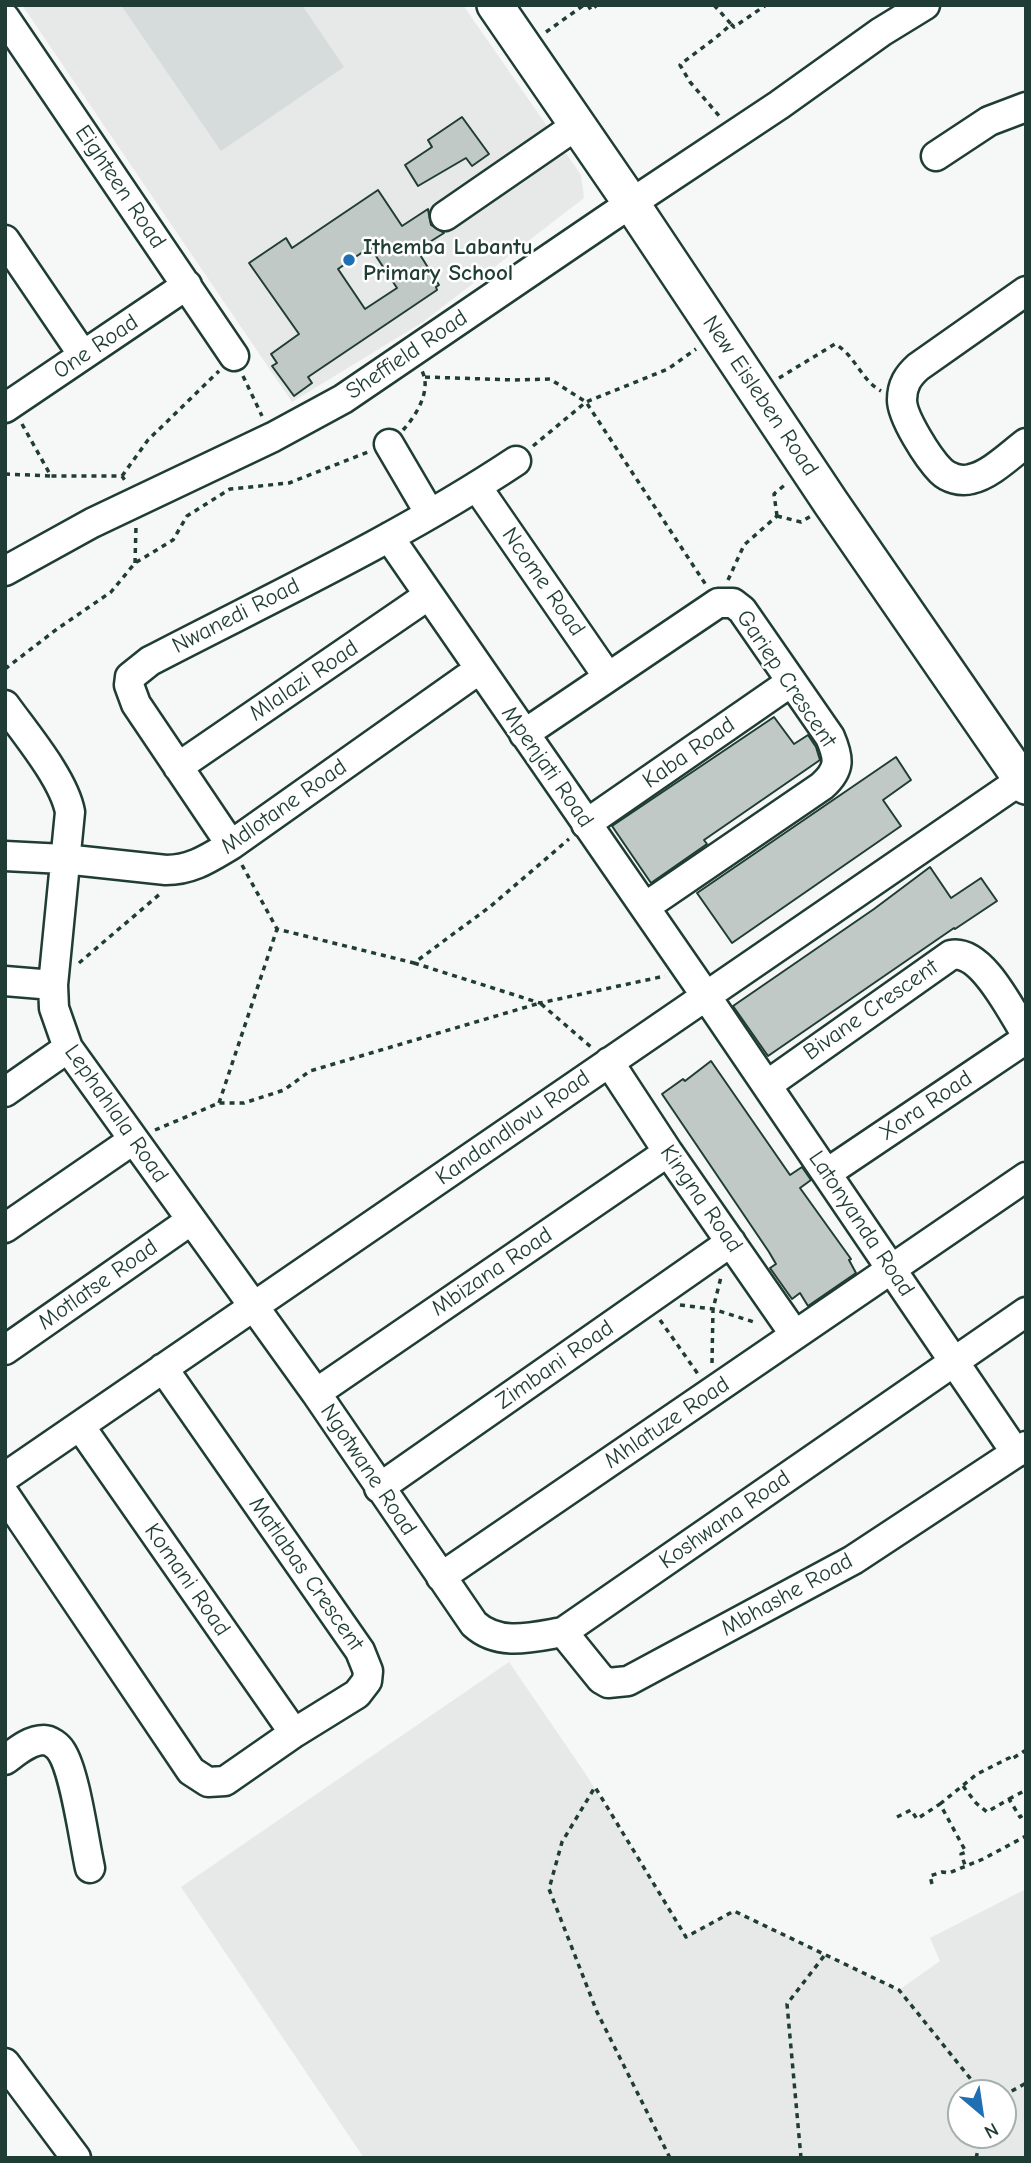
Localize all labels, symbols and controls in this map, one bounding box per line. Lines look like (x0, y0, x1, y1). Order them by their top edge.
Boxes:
street label: Eighteen Road (69, 120, 171, 254)
place label: Ithemba Labantu Primary School (363, 233, 533, 287)
marker: Ithemba Labantu Primary School (341, 252, 357, 268)
street label: Sheffield Road (341, 304, 473, 406)
street label: One Road (48, 309, 144, 385)
street label: New Eisleben Road (696, 311, 824, 481)
street label: Ncome Road (495, 522, 591, 642)
street label: Nwanedi Road (168, 572, 304, 660)
street label: Gariep Crescent (730, 605, 842, 753)
street label: Mlalazi Road (244, 634, 364, 728)
street label: Mpenjati Road (495, 701, 599, 833)
street label: Kaba Road (638, 711, 740, 795)
street label: Mdlotane Road (216, 753, 352, 861)
street label: Bivane Crescent (798, 953, 944, 1067)
street label: Lephahlala Road (58, 1040, 174, 1188)
street label: Kandandlovu Road (431, 1064, 595, 1192)
street label: Xora Road (874, 1065, 978, 1147)
street label: Kingna Road (654, 1140, 748, 1258)
street label: Latonyanda Road (802, 1146, 920, 1302)
street label: Mbizana Road (426, 1221, 558, 1323)
street label: Motlatse Road (33, 1234, 163, 1336)
street label: Zimbani Road (491, 1314, 619, 1416)
street label: Mhlatuze Road (599, 1371, 735, 1475)
street label: Ngotwane Road (314, 1399, 422, 1541)
street label: Koshwana Road (654, 1465, 796, 1575)
street label: Matlabas Crescent (243, 1492, 369, 1656)
street label: Komani Road (138, 1518, 236, 1642)
street label: Mbhashe Road (716, 1547, 858, 1643)
north arrow (947, 2079, 1017, 2149)
text: N (980, 2118, 1002, 2143)

